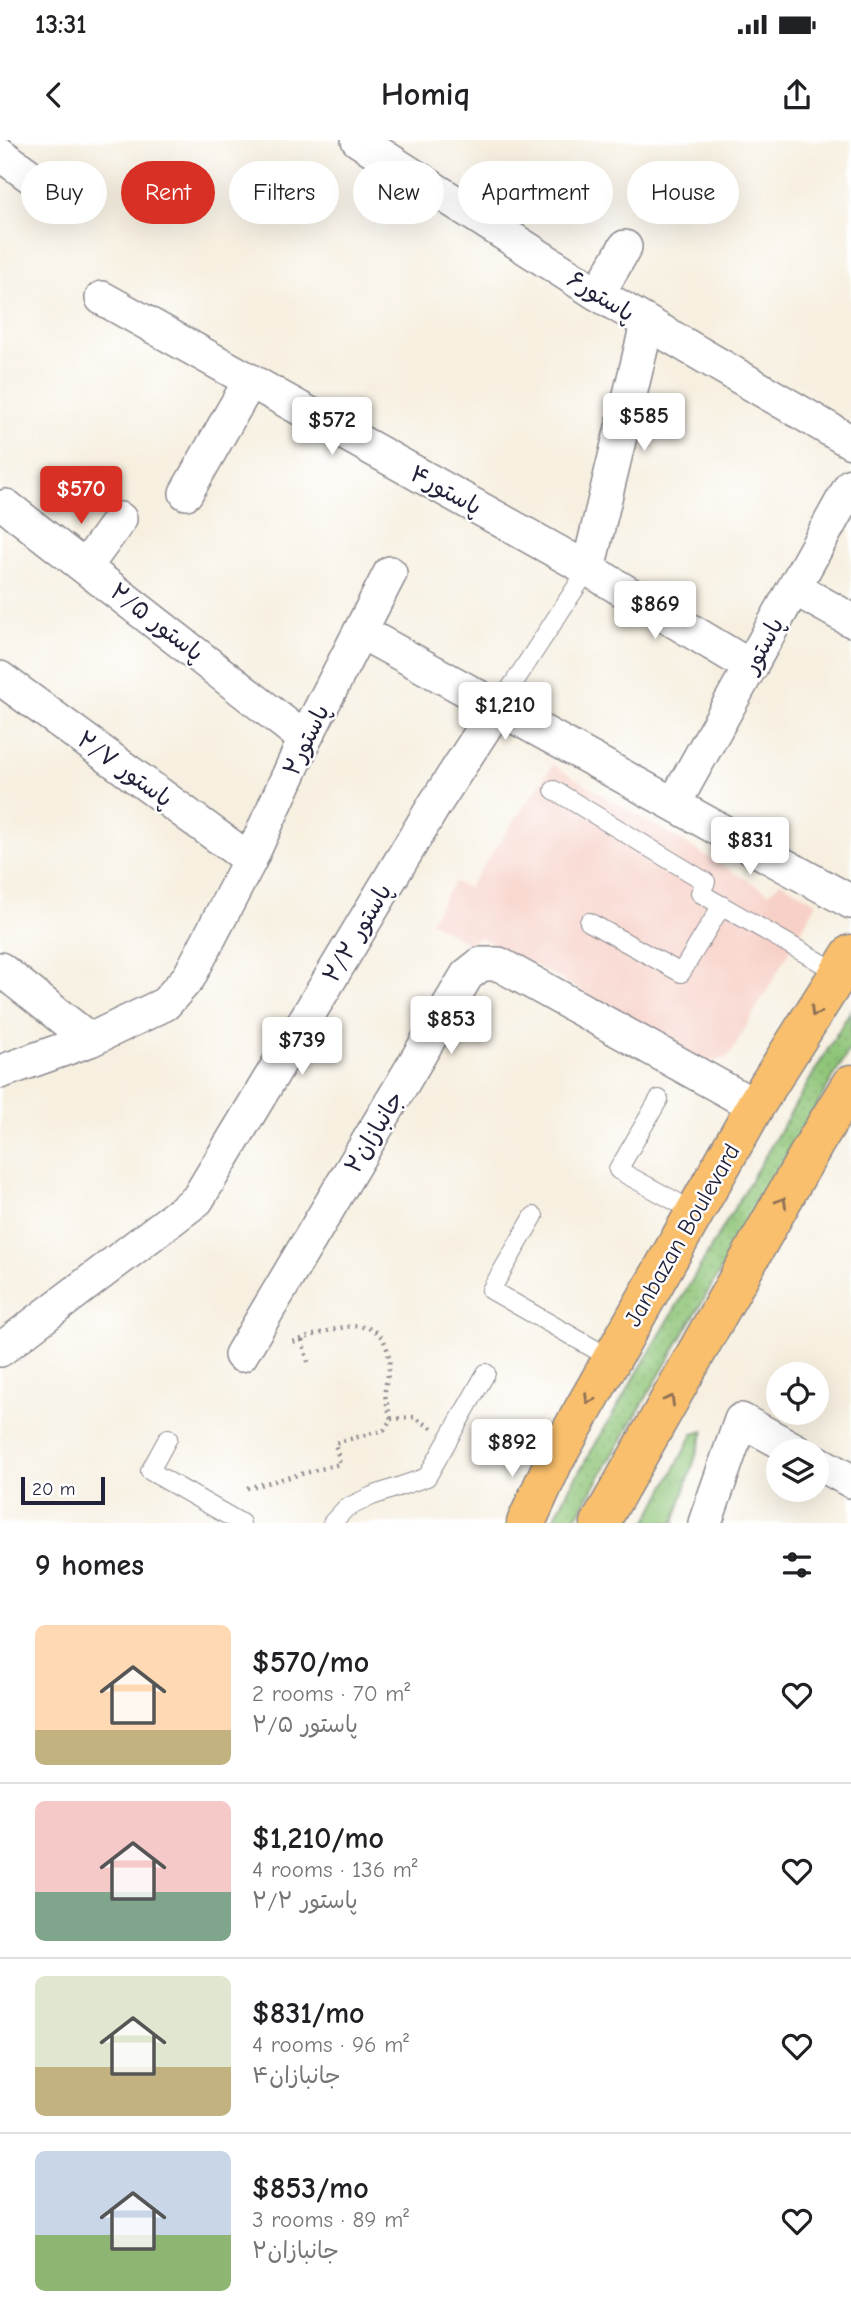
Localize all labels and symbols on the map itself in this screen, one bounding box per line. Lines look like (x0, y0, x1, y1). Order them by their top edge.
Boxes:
street label: پاستور۶ (562, 265, 640, 328)
pin: $585 (603, 394, 685, 453)
pin: $572 (291, 398, 373, 457)
street label: پاستور۴ (405, 459, 487, 522)
pin: $570 (40, 466, 122, 526)
street label: پاستور ۲/۵ (104, 577, 209, 668)
pin: $869 (614, 582, 696, 641)
street label: پاستور (735, 612, 790, 680)
pin: $1,210 (448, 682, 562, 742)
street label: پاستور۲ (277, 700, 336, 781)
street label: پاستور ۲/۷ (71, 725, 178, 814)
pin: $831 (709, 818, 791, 877)
street label: پاستور ۲/۲ (317, 879, 398, 988)
pin: $853 (410, 996, 492, 1056)
one-way arrow (810, 1004, 823, 1017)
pin: $739 (261, 1018, 343, 1077)
street label: جانبازان۲ (339, 1086, 409, 1178)
street label: Janbazan Boulevard (618, 1139, 746, 1331)
one-way arrow (774, 1196, 787, 1209)
one-way arrow (584, 1392, 597, 1404)
one-way arrow (662, 1394, 675, 1407)
pin: $892 (471, 1420, 553, 1479)
scale bar (21, 1474, 105, 1506)

